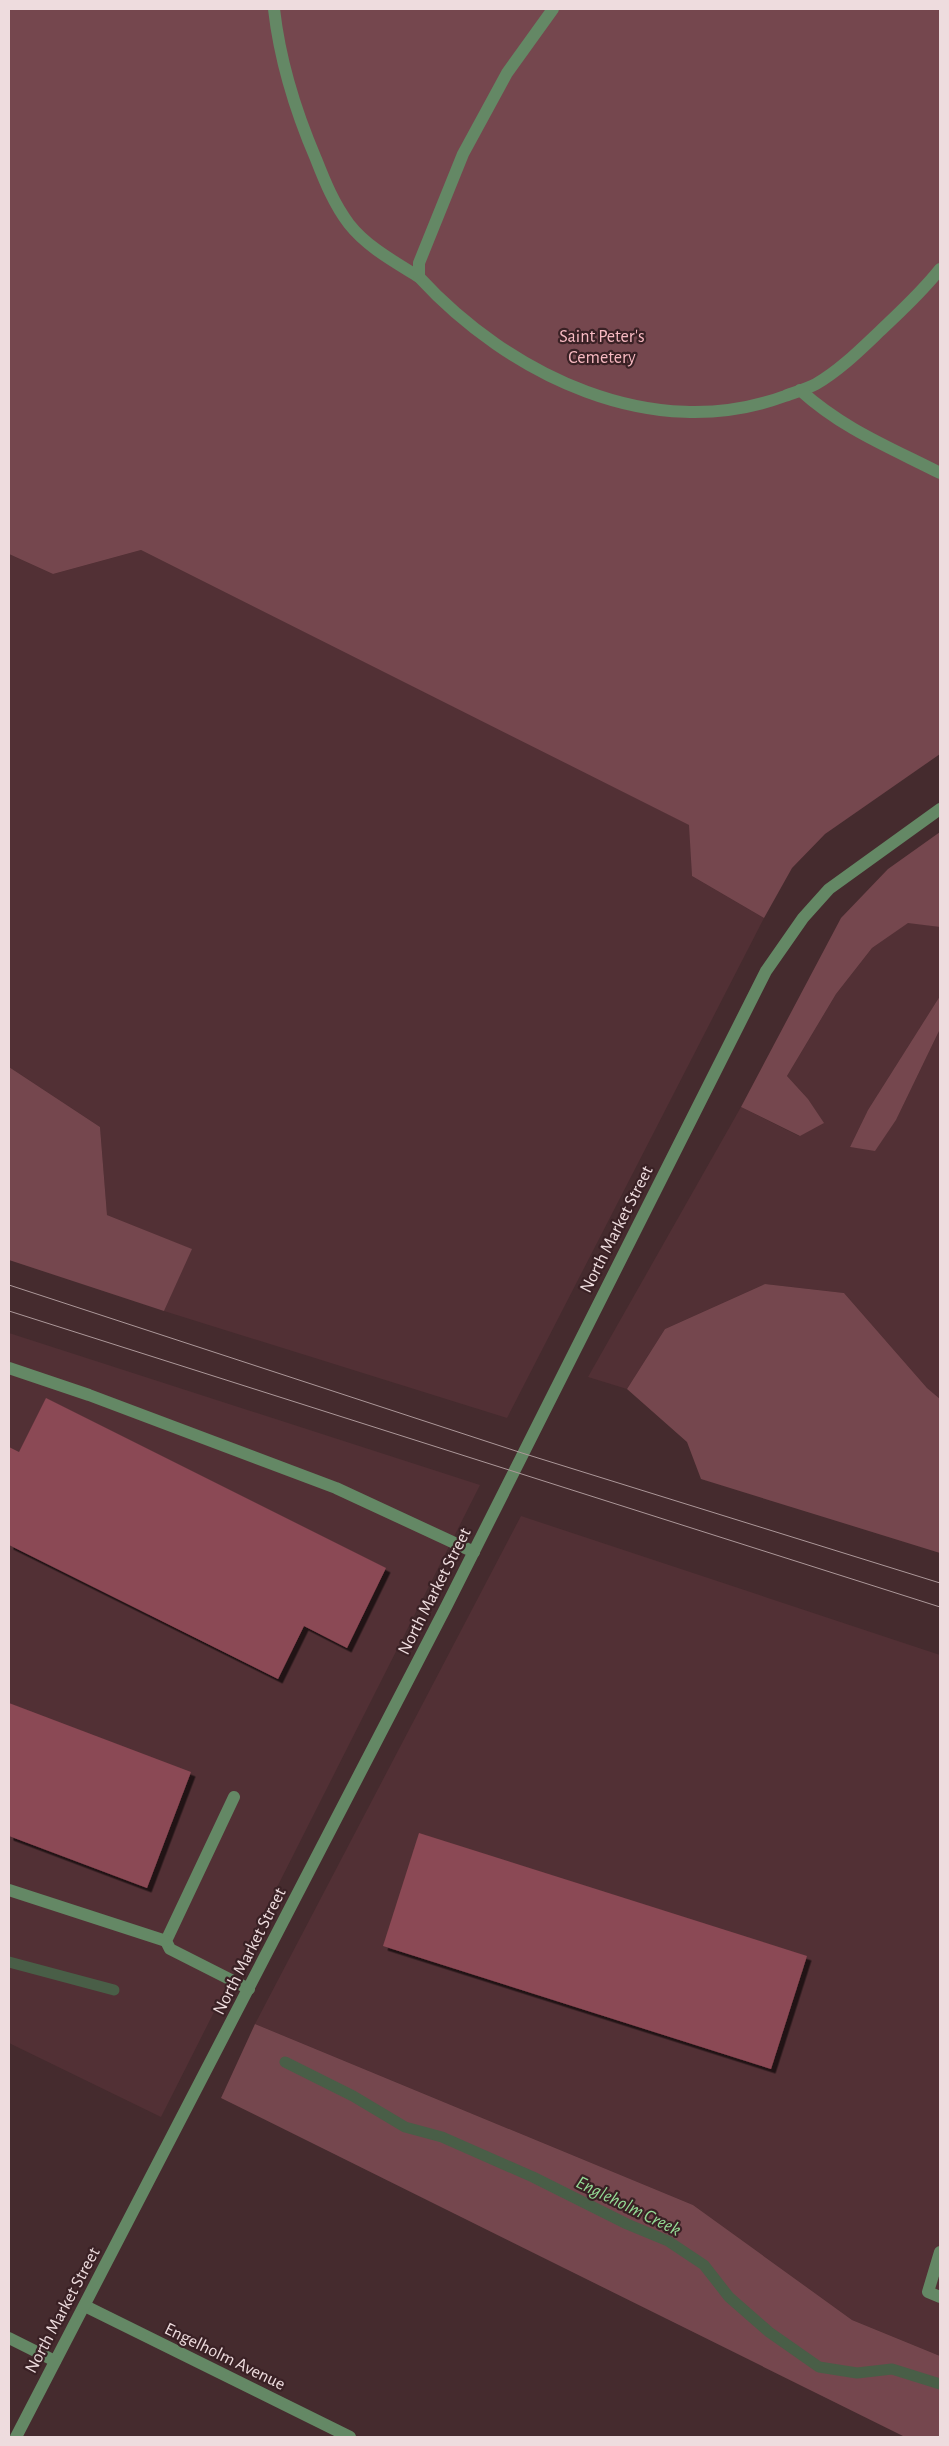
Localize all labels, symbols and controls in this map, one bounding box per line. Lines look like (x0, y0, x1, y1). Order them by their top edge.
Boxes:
park label: Saint Peter's Cemetery (559, 328, 645, 367)
street label: North Market Street (577, 1163, 657, 1296)
street label: North Market Street (395, 1525, 475, 1658)
street label: North Market Street (210, 1885, 290, 2018)
water label: Engleholm Creek (573, 2173, 684, 2240)
street label: North Market Street (22, 2244, 104, 2376)
street label: Engelholm Avenue (161, 2320, 288, 2394)

